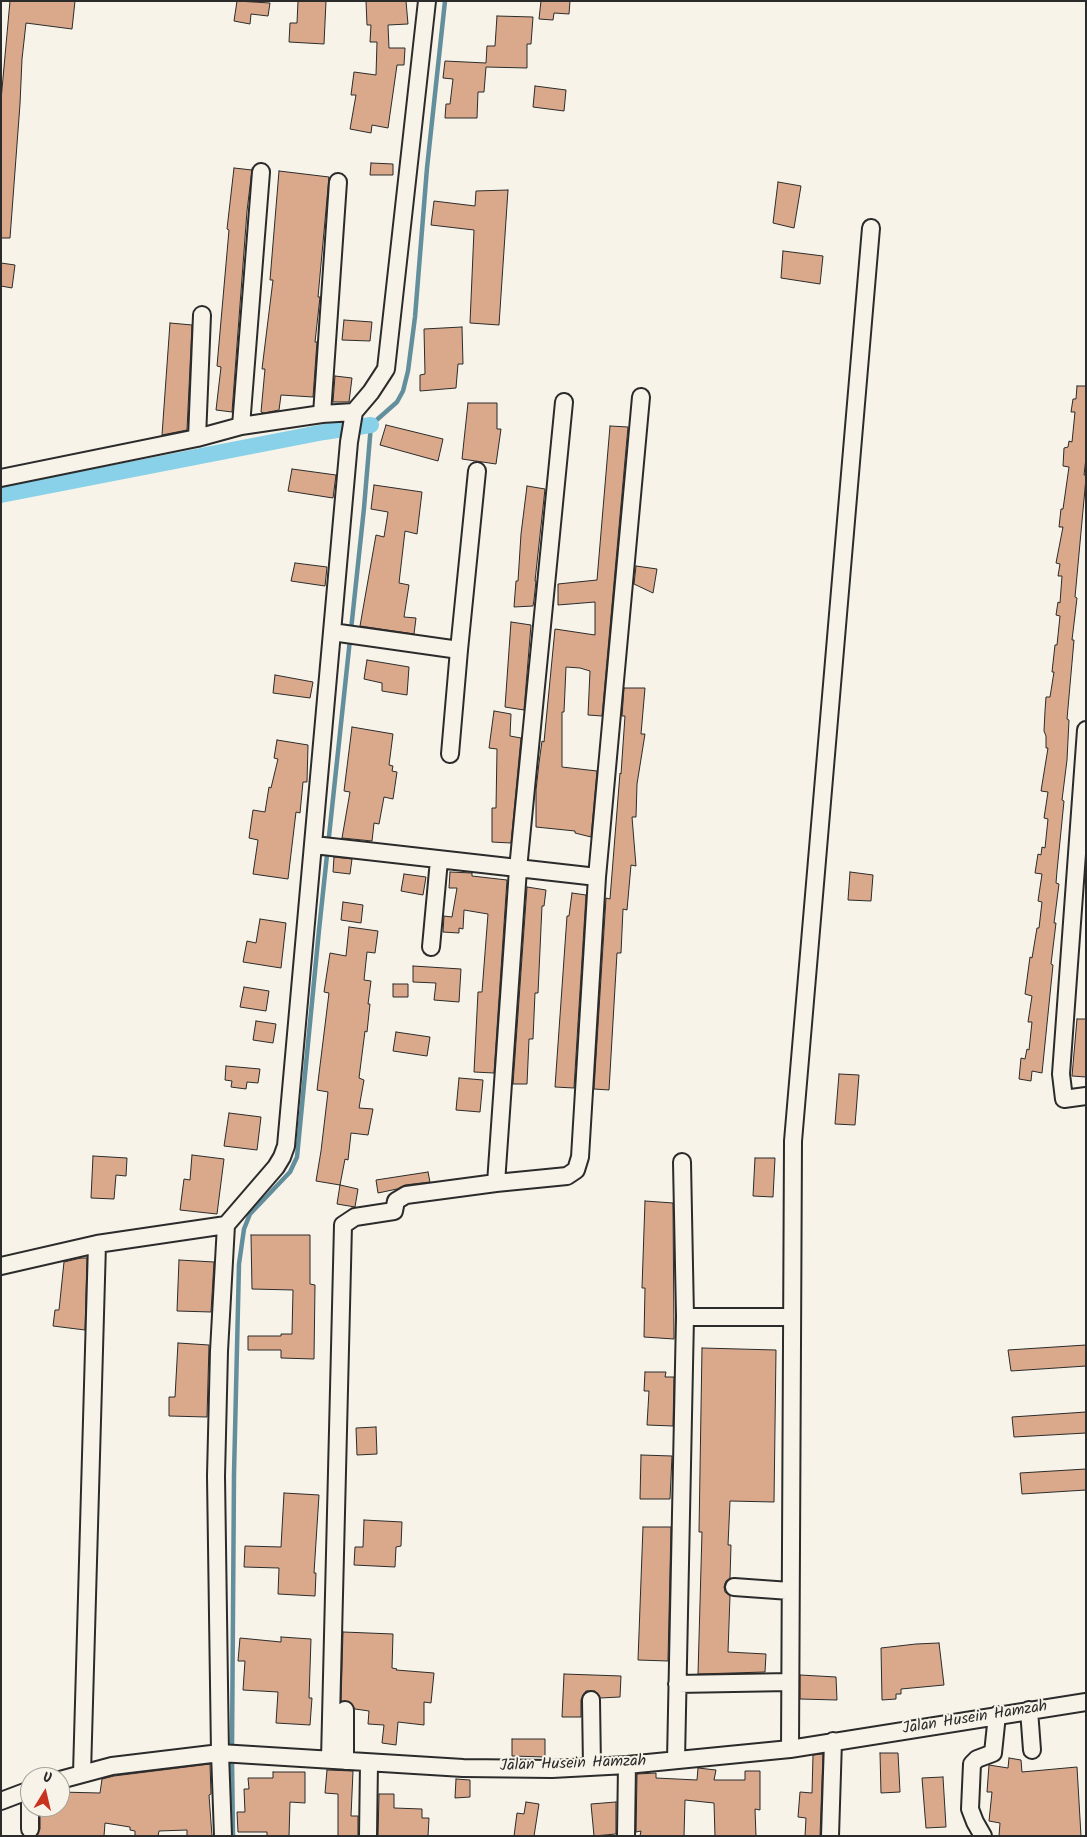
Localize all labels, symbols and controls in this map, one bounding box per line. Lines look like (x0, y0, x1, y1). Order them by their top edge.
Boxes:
street label: Jalan Husein Hamzah (901, 1698, 1049, 1740)
street label: Jalan Husein Hamzah (499, 1753, 647, 1777)
north arrow (20, 1767, 70, 1817)
text: U (41, 1767, 53, 1790)

